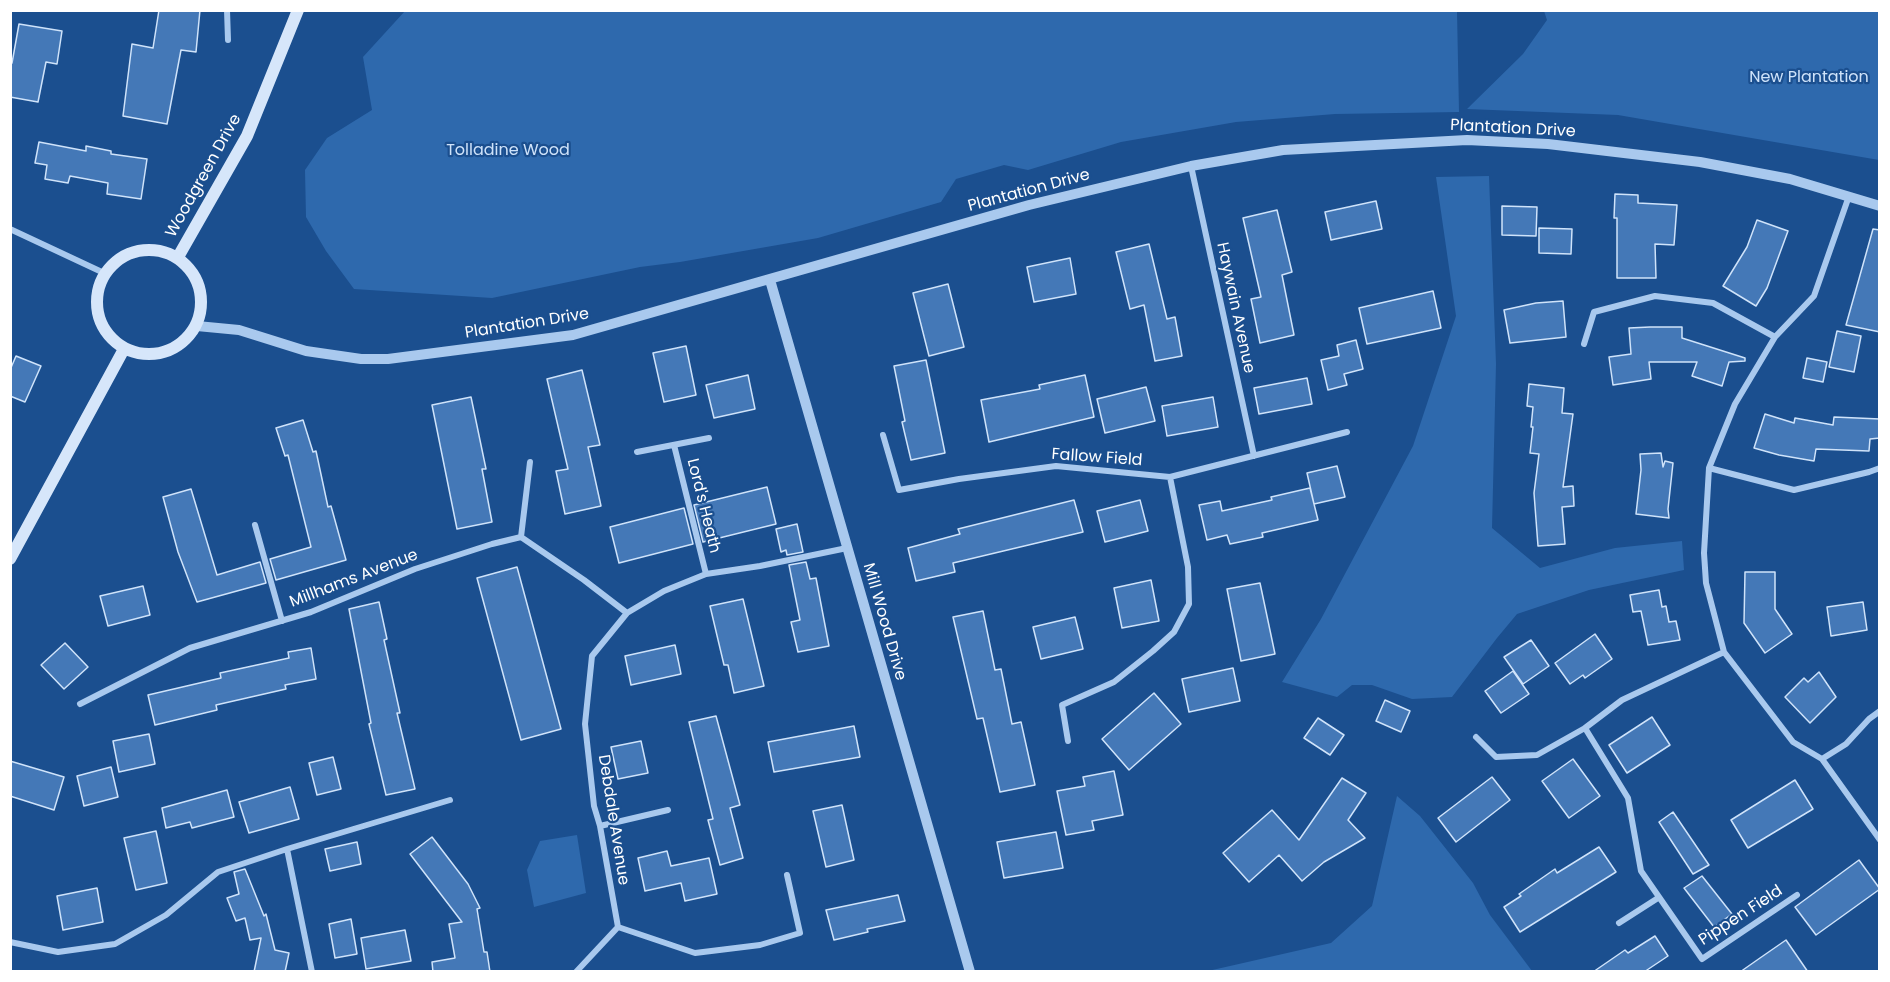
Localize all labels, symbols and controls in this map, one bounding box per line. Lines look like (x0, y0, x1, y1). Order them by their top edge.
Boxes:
park label: New Plantation (1749, 68, 1869, 88)
street label: Woodgreen Drive (162, 111, 246, 241)
street label: Plantation Drive (1450, 116, 1576, 142)
park label: Tolladine Wood (446, 141, 570, 161)
street label: Plantation Drive (966, 165, 1092, 217)
street label: Haywain Avenue (1212, 241, 1258, 375)
street label: Plantation Drive (464, 305, 590, 343)
street label: Fallow Field (1051, 445, 1143, 471)
street label: Lord's Heath (682, 457, 724, 555)
street label: Millhams Avenue (287, 546, 421, 612)
street label: Mill Wood Drive (858, 561, 910, 683)
street label: Debdale Avenue (593, 753, 633, 887)
street label: Pippen Field (1696, 882, 1786, 950)

